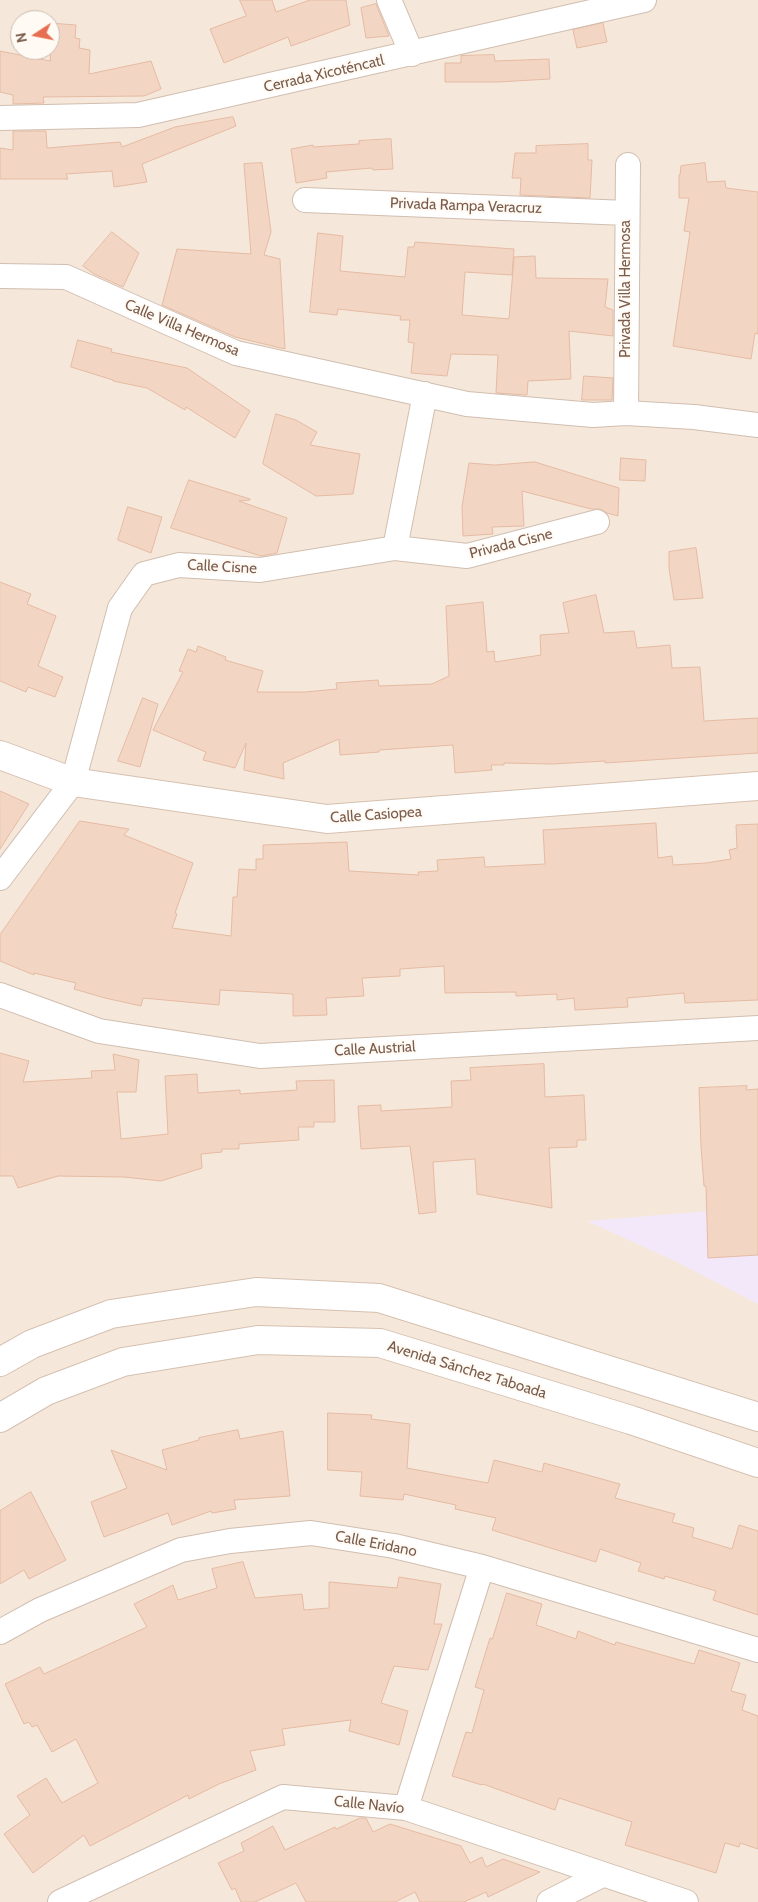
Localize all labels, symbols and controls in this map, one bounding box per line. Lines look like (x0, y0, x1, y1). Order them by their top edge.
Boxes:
north arrow (10, 10, 60, 60)
text: N (11, 31, 31, 44)
street label: Cerrada Xicoténcatl (262, 51, 386, 97)
street label: Privada Rampa Veracruz (390, 194, 542, 218)
street label: Privada Villa Hermosa (617, 220, 635, 358)
street label: Calle Villa Hermosa (122, 296, 242, 360)
street label: Privada Cisne (468, 525, 554, 563)
street label: Calle Cisne (187, 556, 257, 578)
street label: Calle Casiopea (330, 803, 422, 827)
street label: Calle Austrial (334, 1038, 416, 1060)
street label: Avenida Sánchez Taboada (385, 1337, 549, 1403)
street label: Calle Eridano (334, 1527, 418, 1561)
street label: Calle Navío (333, 1792, 405, 1818)

